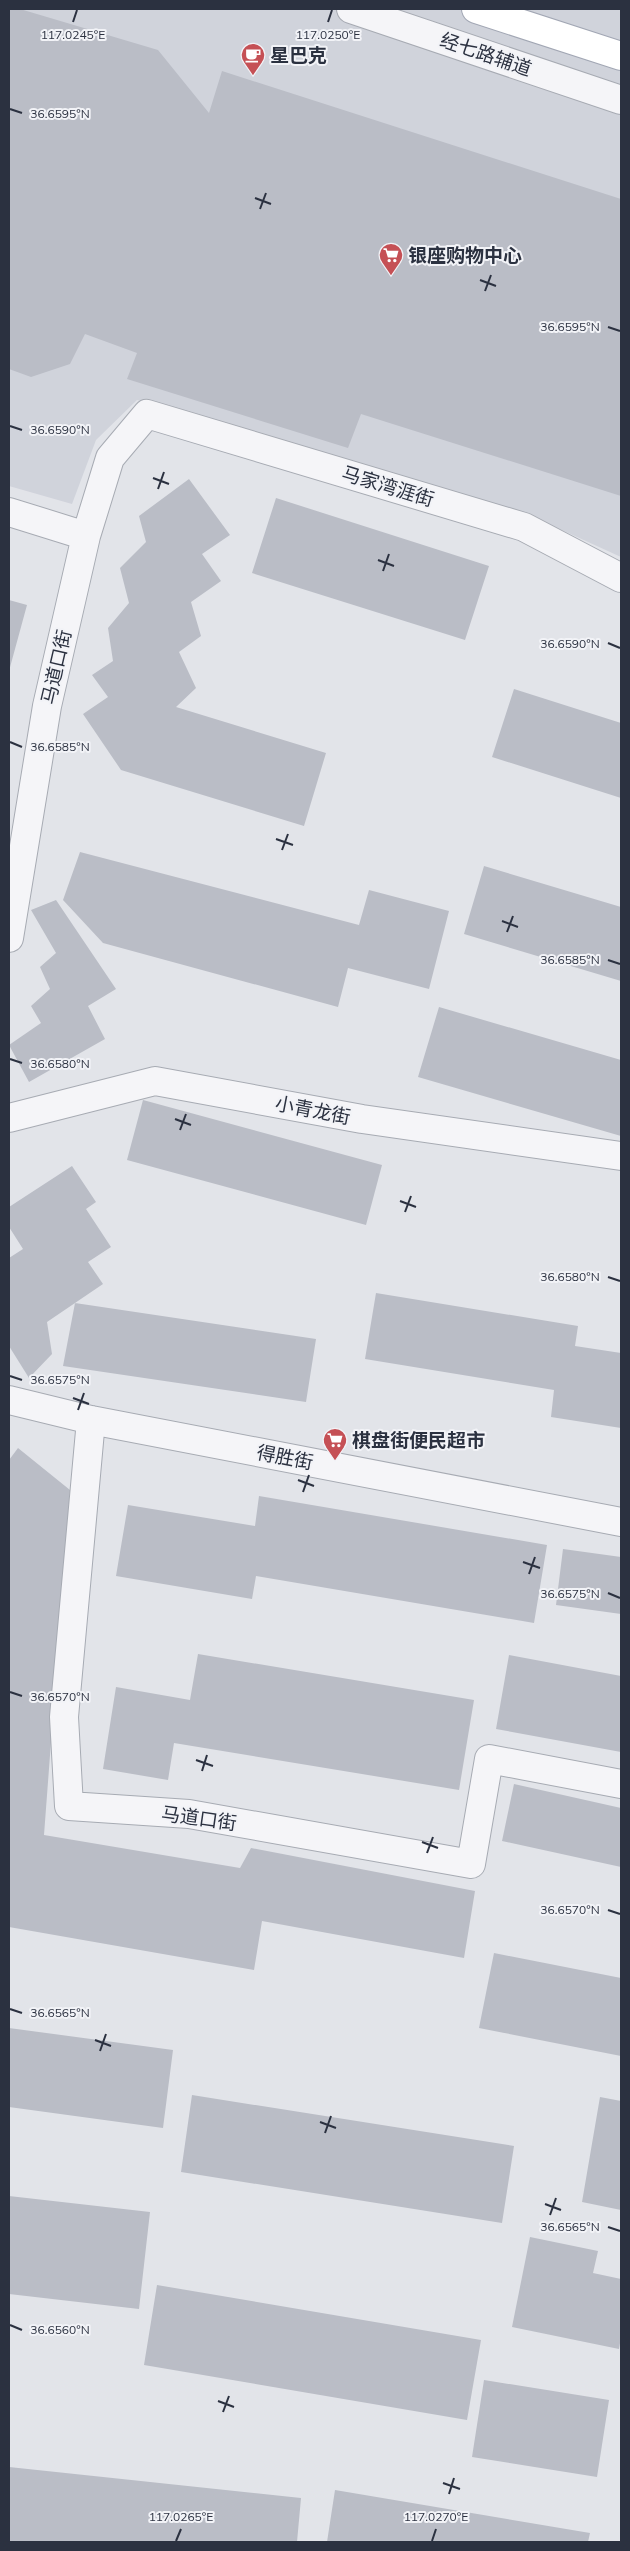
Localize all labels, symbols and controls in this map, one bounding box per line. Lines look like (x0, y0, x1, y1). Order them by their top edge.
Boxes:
text: 117.0245°E (41, 27, 105, 42)
text: 117.0250°E (296, 27, 360, 42)
street label: 经七路辅道 (437, 27, 535, 81)
cafe icon: 星巴克 (240, 42, 266, 76)
place label: 星巴克 (270, 43, 327, 67)
text: 36.6595°N (30, 106, 90, 121)
supermarket icon: 银座购物中心 (378, 242, 404, 276)
place label: 银座购物中心 (408, 243, 522, 267)
text: 36.6595°N (540, 319, 600, 334)
text: 36.6590°N (30, 422, 90, 437)
street label: 马家湾涯街 (339, 461, 437, 511)
street label: 马道口街 (36, 627, 76, 707)
text: 36.6590°N (540, 636, 600, 651)
text: 36.6585°N (30, 739, 90, 754)
text: 36.6585°N (540, 952, 600, 967)
text: 36.6580°N (30, 1056, 90, 1071)
street label: 小青龙街 (273, 1091, 353, 1129)
text: 36.6580°N (540, 1269, 600, 1284)
text: 36.6575°N (30, 1372, 90, 1387)
supermarket icon: 棋盘街便民超市 (322, 1427, 348, 1461)
place label: 棋盘街便民超市 (352, 1428, 485, 1452)
street label: 得胜街 (255, 1440, 315, 1474)
text: 36.6575°N (540, 1586, 600, 1601)
text: 36.6570°N (30, 1689, 90, 1704)
street label: 马道口街 (160, 1801, 238, 1835)
text: 36.6570°N (540, 1902, 600, 1917)
text: 36.6565°N (30, 2005, 90, 2020)
text: 36.6565°N (540, 2219, 600, 2234)
text: 36.6560°N (30, 2322, 90, 2337)
text: 117.0265°E (149, 2509, 213, 2524)
text: 117.0270°E (404, 2509, 468, 2524)

